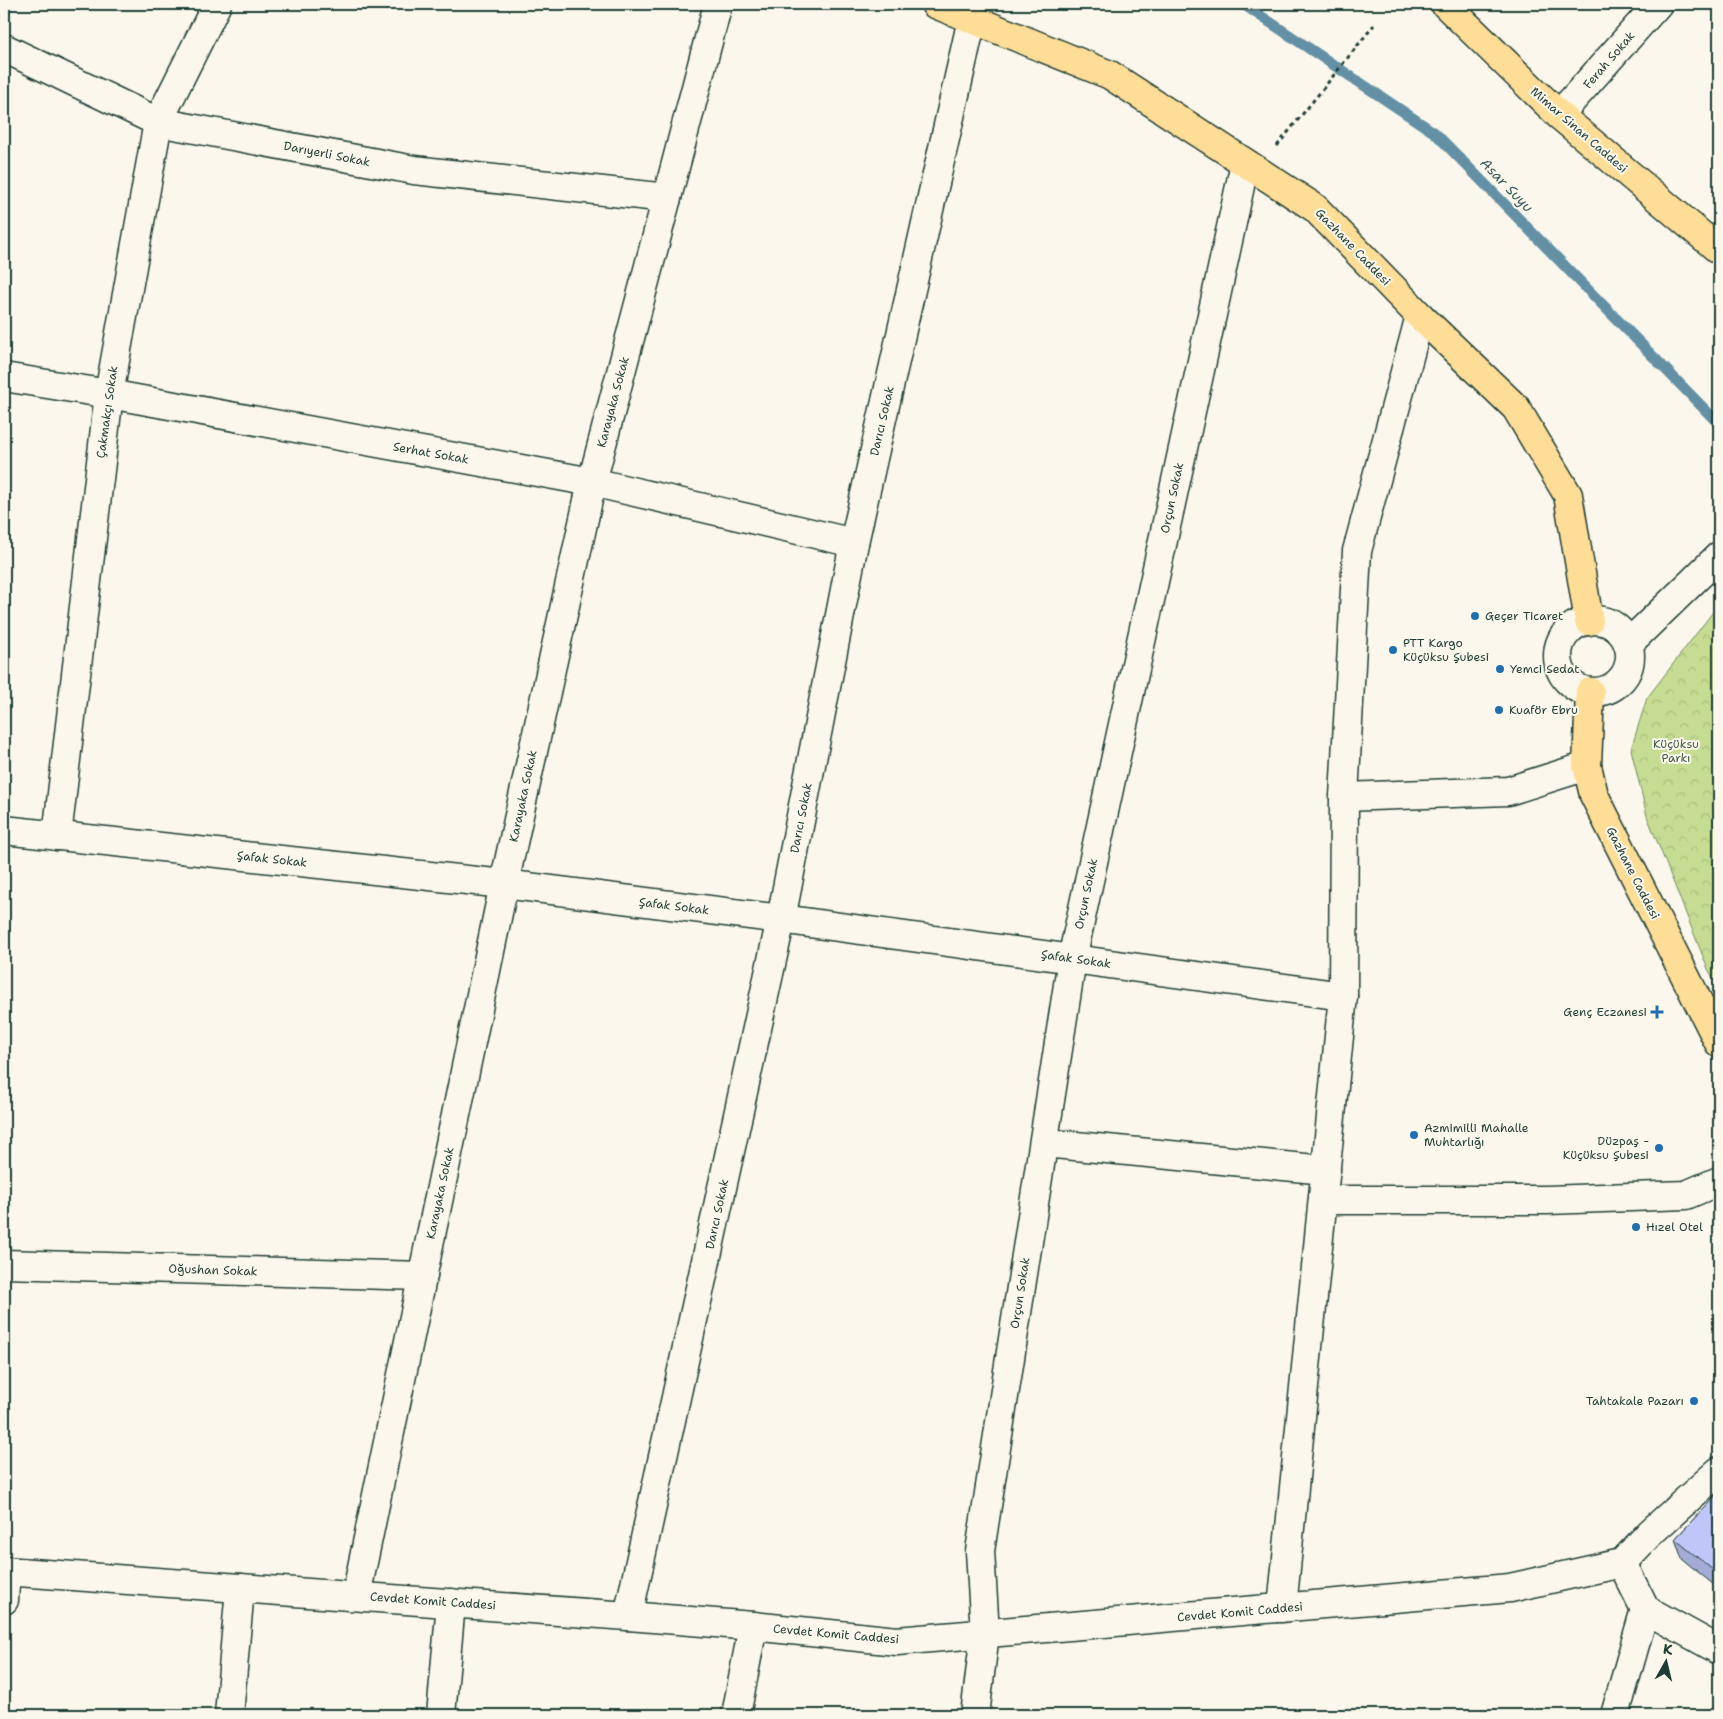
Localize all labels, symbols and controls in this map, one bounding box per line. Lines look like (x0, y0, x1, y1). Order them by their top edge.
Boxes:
street label: Ferah Sokak (1580, 28, 1638, 92)
street label: Mimar Sinan Caddesi (1527, 83, 1631, 177)
street label: Darıyerli Sokak (282, 138, 372, 170)
water label: Asar Suyu (1477, 154, 1537, 216)
street label: Gazhane Caddesi (1312, 205, 1394, 289)
street label: Karayaka Sokak (593, 355, 633, 449)
street label: Çakmakçı Sokak (93, 365, 121, 459)
street label: Darıcı Sokak (866, 384, 898, 457)
street label: Serhat Sokak (392, 438, 470, 468)
street label: Orçun Sokak (1157, 461, 1187, 535)
place label: Geçer Ticaret (1485, 608, 1563, 624)
marker: Geçer Ticaret (1469, 610, 1481, 622)
place label: PTT Kargo Küçüksu Şubesi (1403, 635, 1489, 665)
marker: PTT Kargo Küçüksu Şubesi (1387, 644, 1399, 656)
place label: Yemci Sedat (1510, 661, 1580, 677)
marker: Yemci Sedat (1494, 663, 1506, 675)
place label: Kuaför Ebru (1509, 702, 1578, 718)
marker: Kuaför Ebru (1493, 704, 1505, 716)
park label: Küçüksu Parkı (1653, 736, 1699, 766)
street label: Karayaka Sokak (505, 748, 541, 844)
street label: Darıcı Sokak (786, 781, 816, 854)
street label: Gazhane Caddesi (1603, 824, 1663, 922)
street label: Şafak Sokak (236, 847, 308, 871)
street label: Orçun Sokak (1071, 857, 1101, 931)
street label: Şafak Sokak (638, 894, 710, 918)
street label: Şafak Sokak (1040, 946, 1112, 972)
place label: Genç Eczanesi (1563, 1004, 1647, 1020)
marker: Genç Eczanesi (1651, 1006, 1663, 1018)
place label: Azmimilli Mahalle Muhtarlığı (1424, 1120, 1529, 1150)
marker: Azmimilli Mahalle Muhtarlığı (1408, 1129, 1420, 1141)
place label: Düzpaş - Küçüksu Şubesi (1563, 1133, 1649, 1163)
marker: Düzpaş - Küçüksu Şubesi (1653, 1142, 1665, 1154)
street label: Karayaka Sokak (422, 1145, 458, 1241)
street label: Darıcı Sokak (702, 1177, 732, 1250)
place label: Hızel Otel (1646, 1219, 1703, 1235)
marker: Hızel Otel (1630, 1221, 1642, 1233)
street label: Orçun Sokak (1006, 1256, 1034, 1330)
street label: Oğushan Sokak (168, 1260, 258, 1280)
place label: Tahtakale Pazarı (1586, 1393, 1684, 1409)
marker: Tahtakale Pazarı (1688, 1395, 1700, 1407)
street label: Cevdet Komit Caddesi (369, 1589, 497, 1613)
street label: Cevdet Komit Caddesi (1176, 1599, 1304, 1625)
street label: Cevdet Komit Caddesi (772, 1621, 900, 1647)
north arrow (1640, 1636, 1690, 1686)
text: K (1662, 1640, 1674, 1659)

